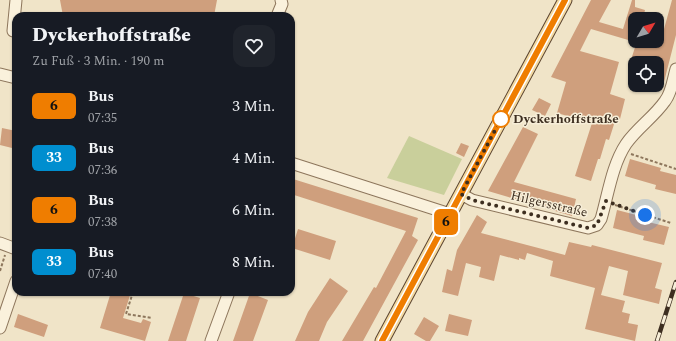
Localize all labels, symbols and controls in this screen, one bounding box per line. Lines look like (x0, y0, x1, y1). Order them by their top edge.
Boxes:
north arrow (628, 12, 664, 48)
map controls (628, 12, 664, 92)
text: Dyckerhoffstraße (32, 21, 191, 50)
button: heart (233, 25, 275, 67)
text: Zu Fuß · 3 Min. · 190 m (32, 51, 164, 71)
button: locate (628, 56, 664, 92)
text: Bus (88, 85, 114, 108)
text: 6 (50, 95, 58, 116)
text: 3 Min. (232, 95, 275, 118)
text: 07:35 (88, 108, 117, 128)
place label: Dyckerhoffstraße (513, 109, 619, 129)
marker: Dyckerhoffstraße (492, 110, 510, 128)
text: Bus (88, 137, 114, 160)
text: 33 (46, 147, 62, 168)
text: 4 Min. (232, 147, 275, 170)
text: 07:36 (88, 160, 117, 180)
street label: Hilgersstraße (509, 185, 589, 223)
text: Bus (88, 189, 114, 212)
text: 6 (50, 199, 58, 220)
text: 6 Min. (232, 199, 275, 222)
your location (635, 205, 655, 225)
line badge: 6 (433, 209, 459, 235)
text: 6 (442, 211, 450, 232)
text: 07:38 (88, 212, 117, 232)
text: Bus (88, 241, 114, 264)
text: 33 (46, 251, 62, 272)
text: 8 Min. (232, 251, 275, 274)
text: 07:40 (88, 264, 117, 284)

